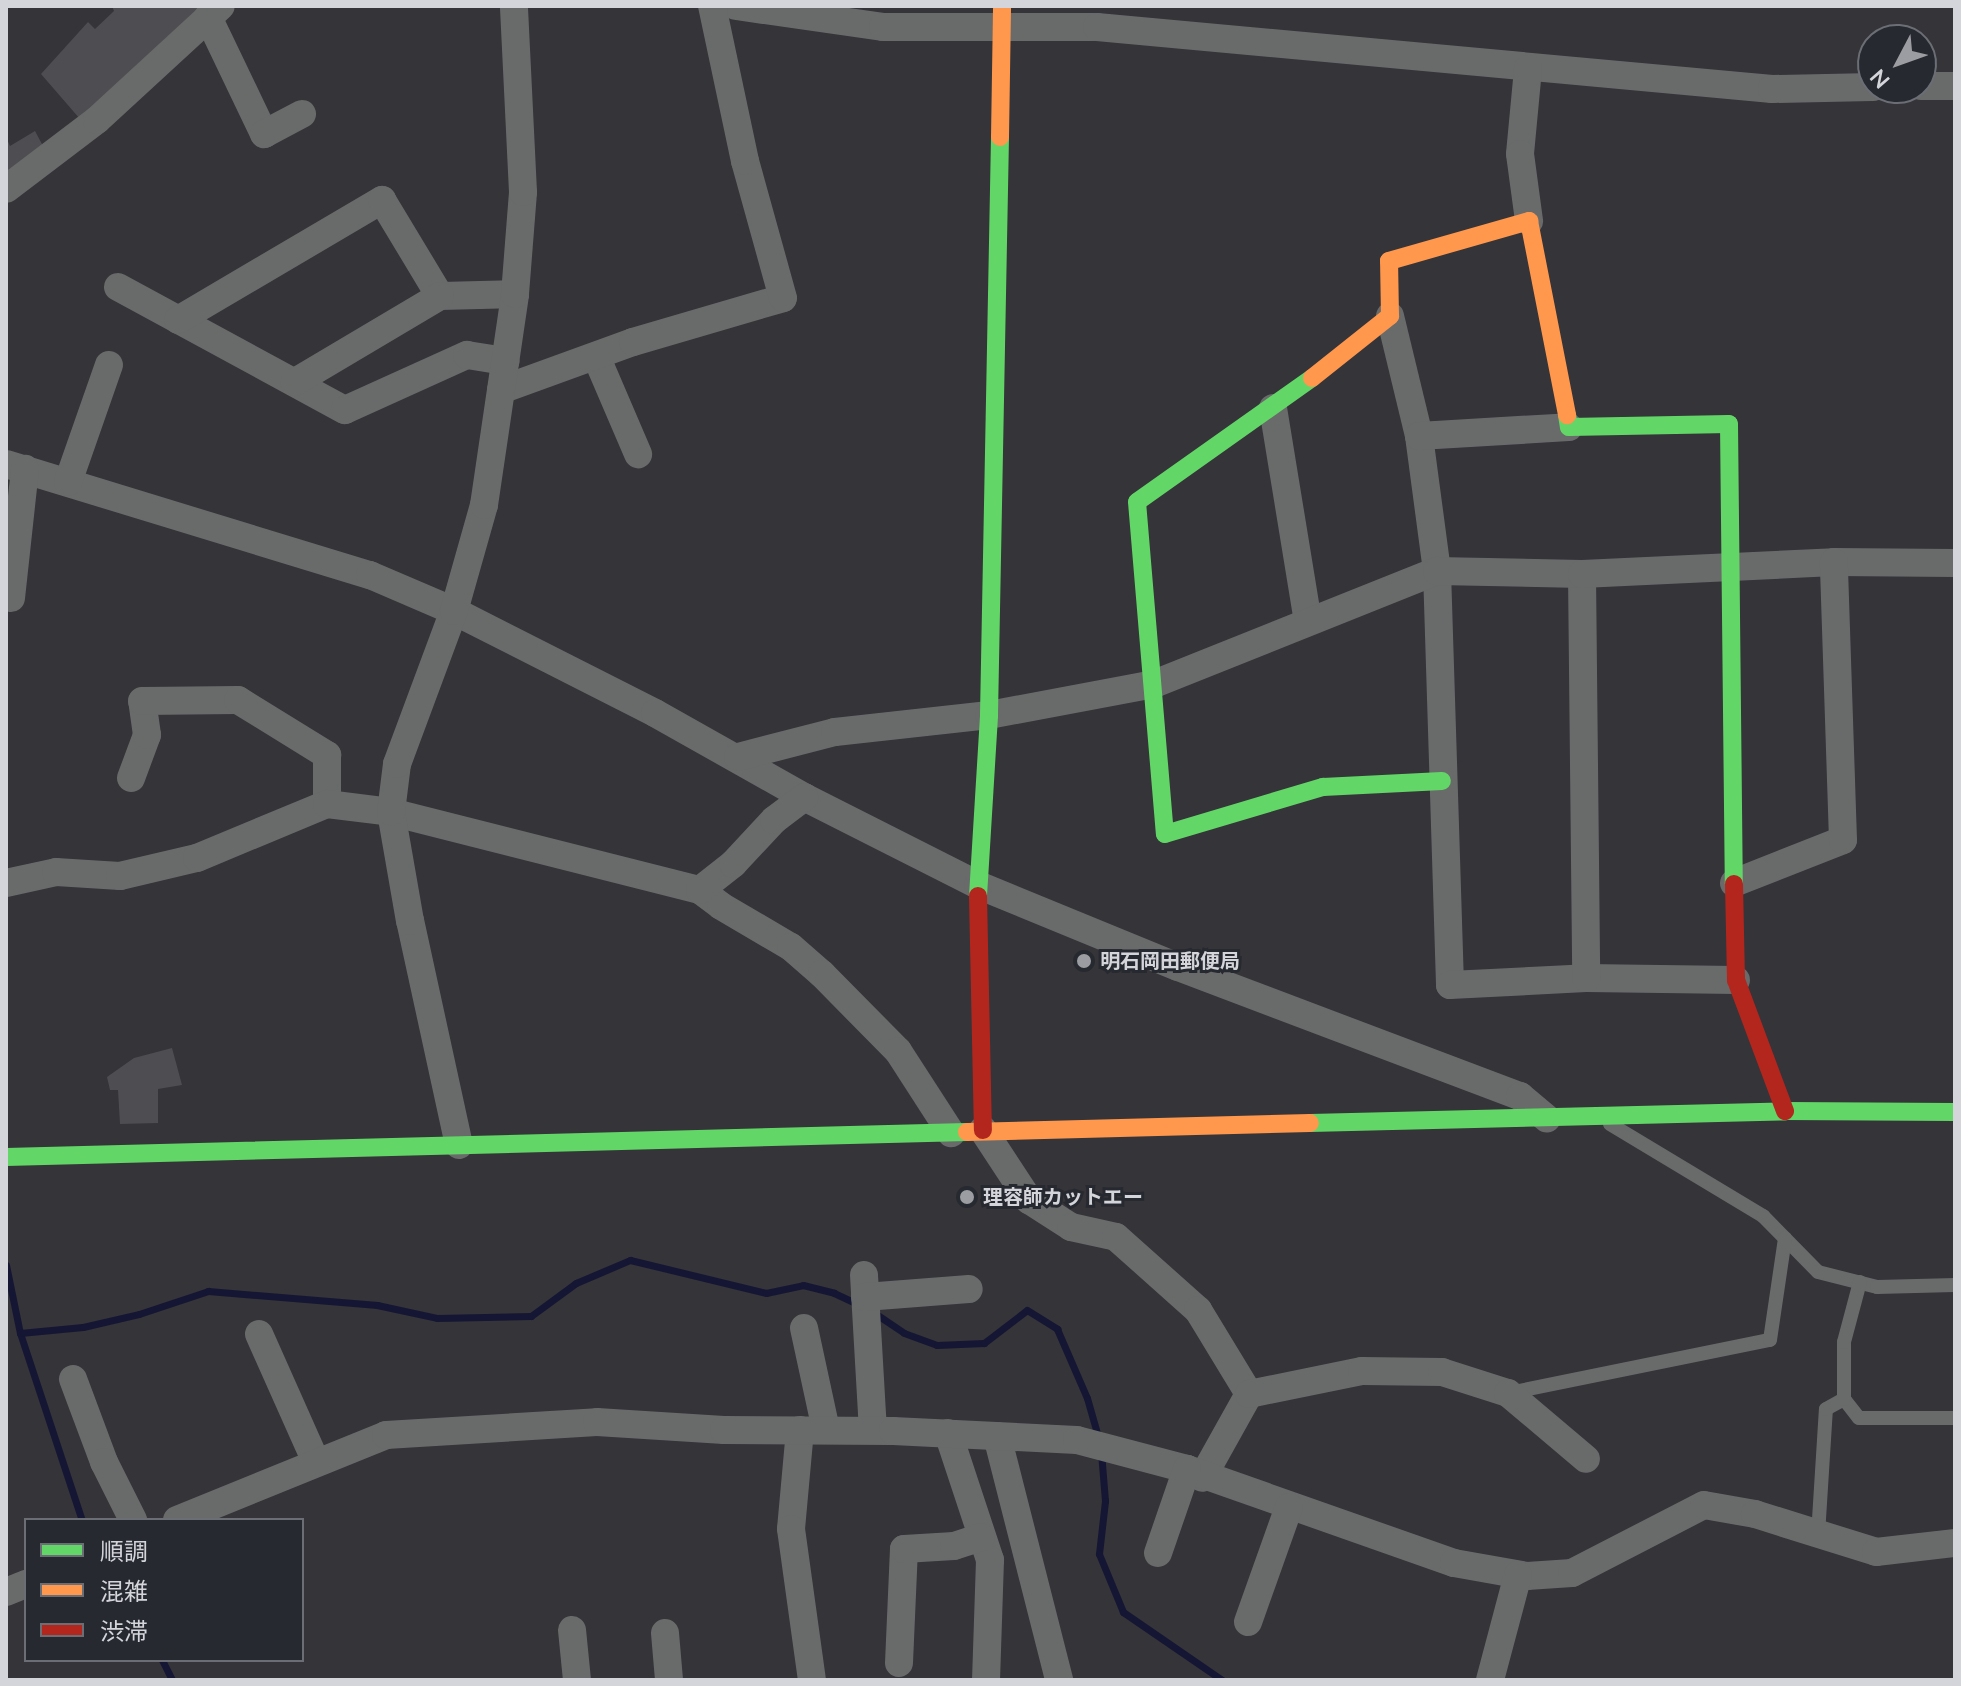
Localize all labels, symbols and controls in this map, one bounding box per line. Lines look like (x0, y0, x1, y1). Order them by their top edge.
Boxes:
north arrow (1857, 24, 1937, 104)
text: N (1864, 62, 1897, 94)
place label: 明石岡田郵便局 (1100, 949, 1240, 973)
marker: 明石岡田郵便局 (1075, 952, 1093, 970)
place label: 理容師カットエー (983, 1185, 1143, 1209)
marker: 理容師カットエー (958, 1188, 976, 1206)
legend (24, 1518, 304, 1662)
text: 順調 (100, 1536, 148, 1568)
text: 混雑 (100, 1576, 148, 1608)
text: 渋滞 (100, 1616, 148, 1648)

